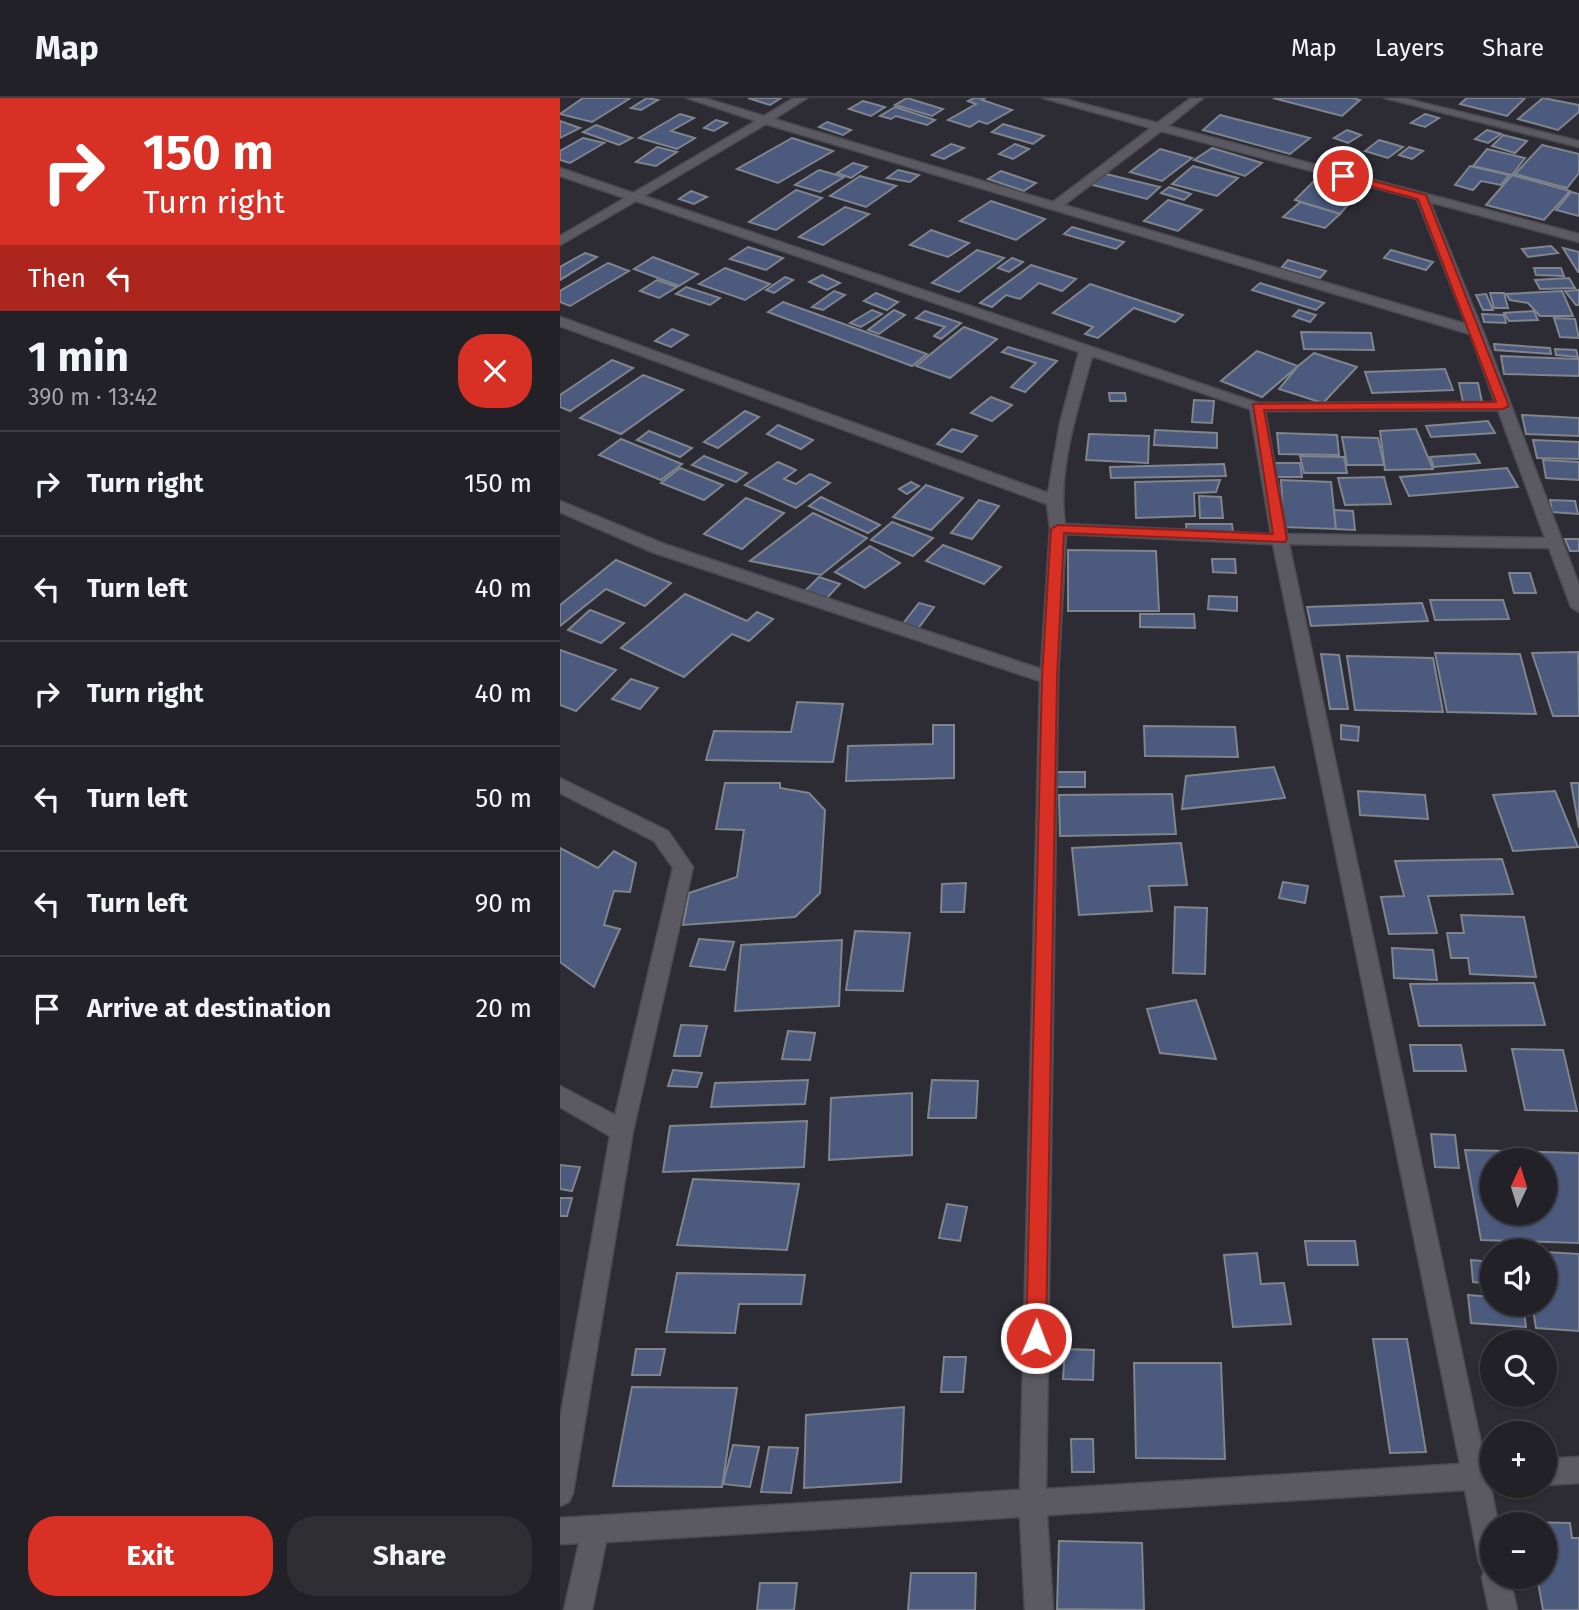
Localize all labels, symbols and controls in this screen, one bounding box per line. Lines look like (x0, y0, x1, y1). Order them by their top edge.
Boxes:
text: Map (35, 28, 99, 68)
text: Map (1291, 34, 1337, 62)
text: Layers (1375, 34, 1444, 62)
text: Share (1482, 34, 1544, 62)
text: 150 m (143, 123, 274, 182)
icon: right (28, 126, 119, 217)
pin (1313, 146, 1373, 206)
icon: arrive (1324, 157, 1362, 195)
text: Turn right (143, 183, 285, 221)
icon: left (100, 259, 138, 297)
text: Then (28, 263, 86, 294)
text: 1 min (28, 332, 129, 382)
button: close (458, 334, 532, 408)
text: 390 m · 13:42 (28, 383, 158, 411)
icon: right (28, 465, 66, 503)
text: Turn right (87, 468, 204, 499)
text: 150 m (464, 468, 532, 499)
icon: left (28, 570, 66, 608)
text: Turn left (87, 573, 188, 604)
text: 40 m (474, 573, 532, 604)
icon: right (28, 675, 66, 713)
text: Turn right (87, 678, 204, 709)
text: 40 m (474, 678, 532, 709)
icon: left (28, 780, 66, 818)
text: Turn left (87, 783, 188, 814)
text: 50 m (475, 783, 532, 814)
icon: left (28, 885, 66, 923)
text: Turn left (87, 888, 188, 919)
text: 90 m (475, 888, 532, 919)
icon: arrive (28, 990, 66, 1028)
text: Arrive at destination (87, 993, 331, 1024)
text: 20 m (475, 993, 532, 1024)
north arrow (1480, 1148, 1558, 1225)
map controls (1480, 1148, 1557, 1589)
button: sound (1480, 1239, 1557, 1316)
position arrow (999, 1301, 1073, 1375)
button: search (1480, 1330, 1557, 1407)
button: + (1480, 1421, 1557, 1498)
button: − (1480, 1512, 1557, 1589)
button: Exit (28, 1516, 273, 1596)
button: Share (287, 1516, 532, 1596)

